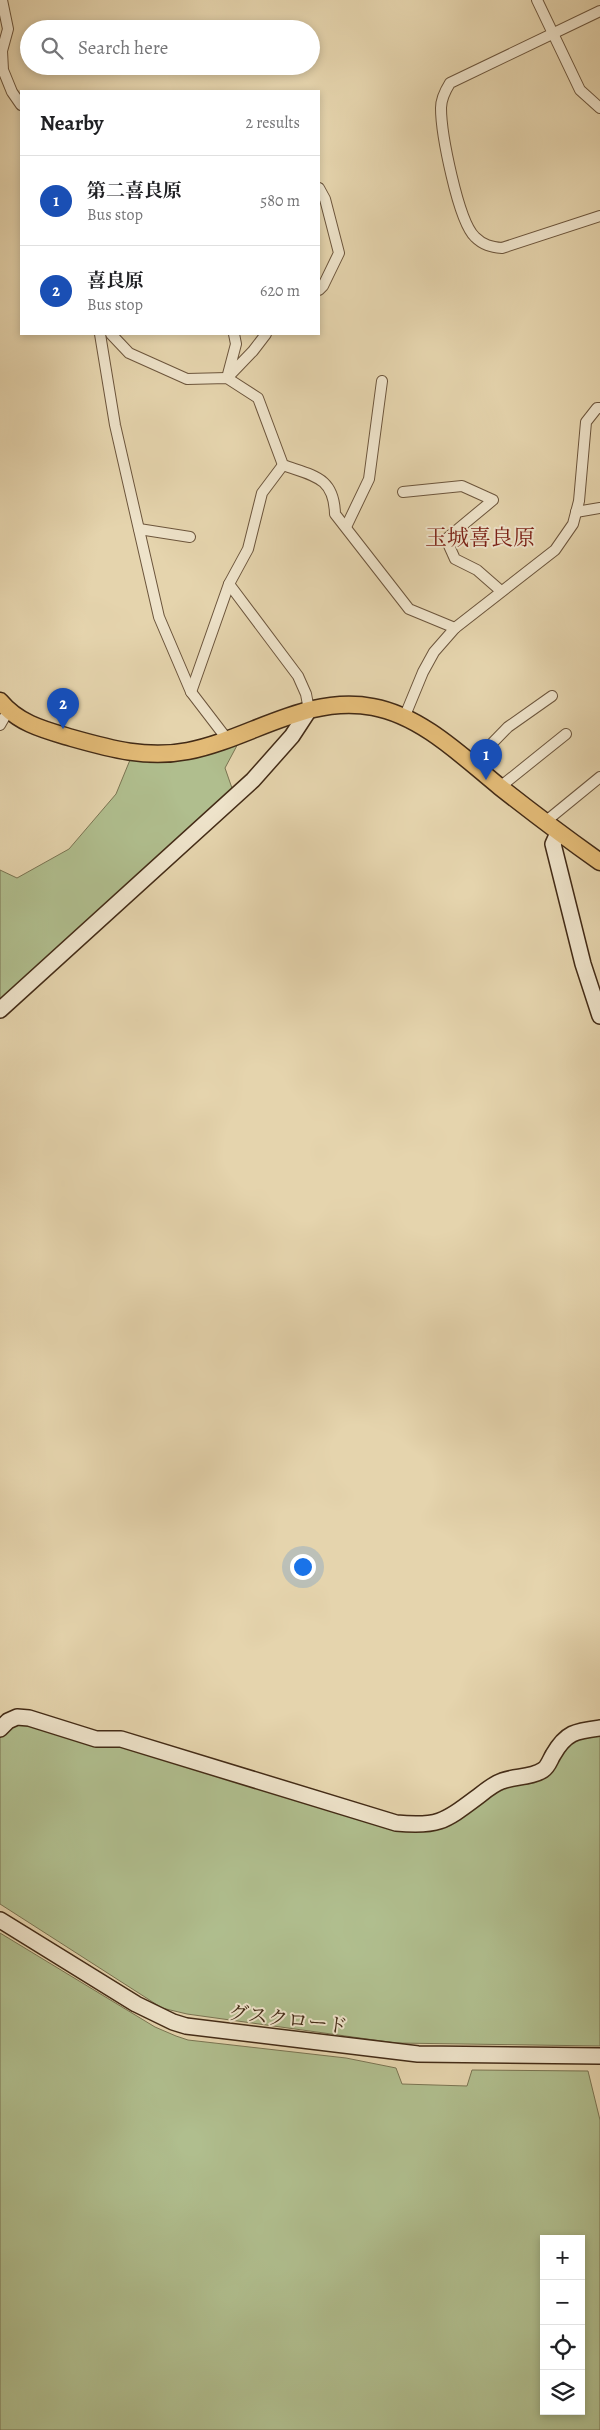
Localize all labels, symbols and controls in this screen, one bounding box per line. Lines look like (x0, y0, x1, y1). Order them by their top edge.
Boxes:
search box (20, 20, 320, 75)
icon: search (38, 34, 66, 62)
text: Search here (78, 35, 168, 61)
text: Nearby (40, 109, 103, 137)
text: 2 results (245, 112, 300, 134)
text: 第二喜良原 (87, 178, 182, 204)
text: 1 (53, 190, 59, 212)
text: 580 m (260, 190, 300, 212)
text: Bus stop (87, 204, 143, 226)
text: 喜良原 (87, 268, 144, 294)
text: 2 (52, 280, 60, 302)
text: 620 m (260, 280, 300, 302)
text: Bus stop (87, 294, 143, 316)
district label: 玉城喜良原 (425, 523, 535, 553)
pin: 2 (47, 688, 79, 729)
pin: 1 (470, 739, 502, 780)
your location (290, 1554, 316, 1580)
street label: グスクロード (227, 1999, 349, 2040)
map controls (540, 2235, 585, 2415)
button: + (540, 2235, 585, 2280)
button: − (540, 2280, 585, 2325)
button: locate (540, 2325, 585, 2370)
button: layers (540, 2370, 585, 2415)

